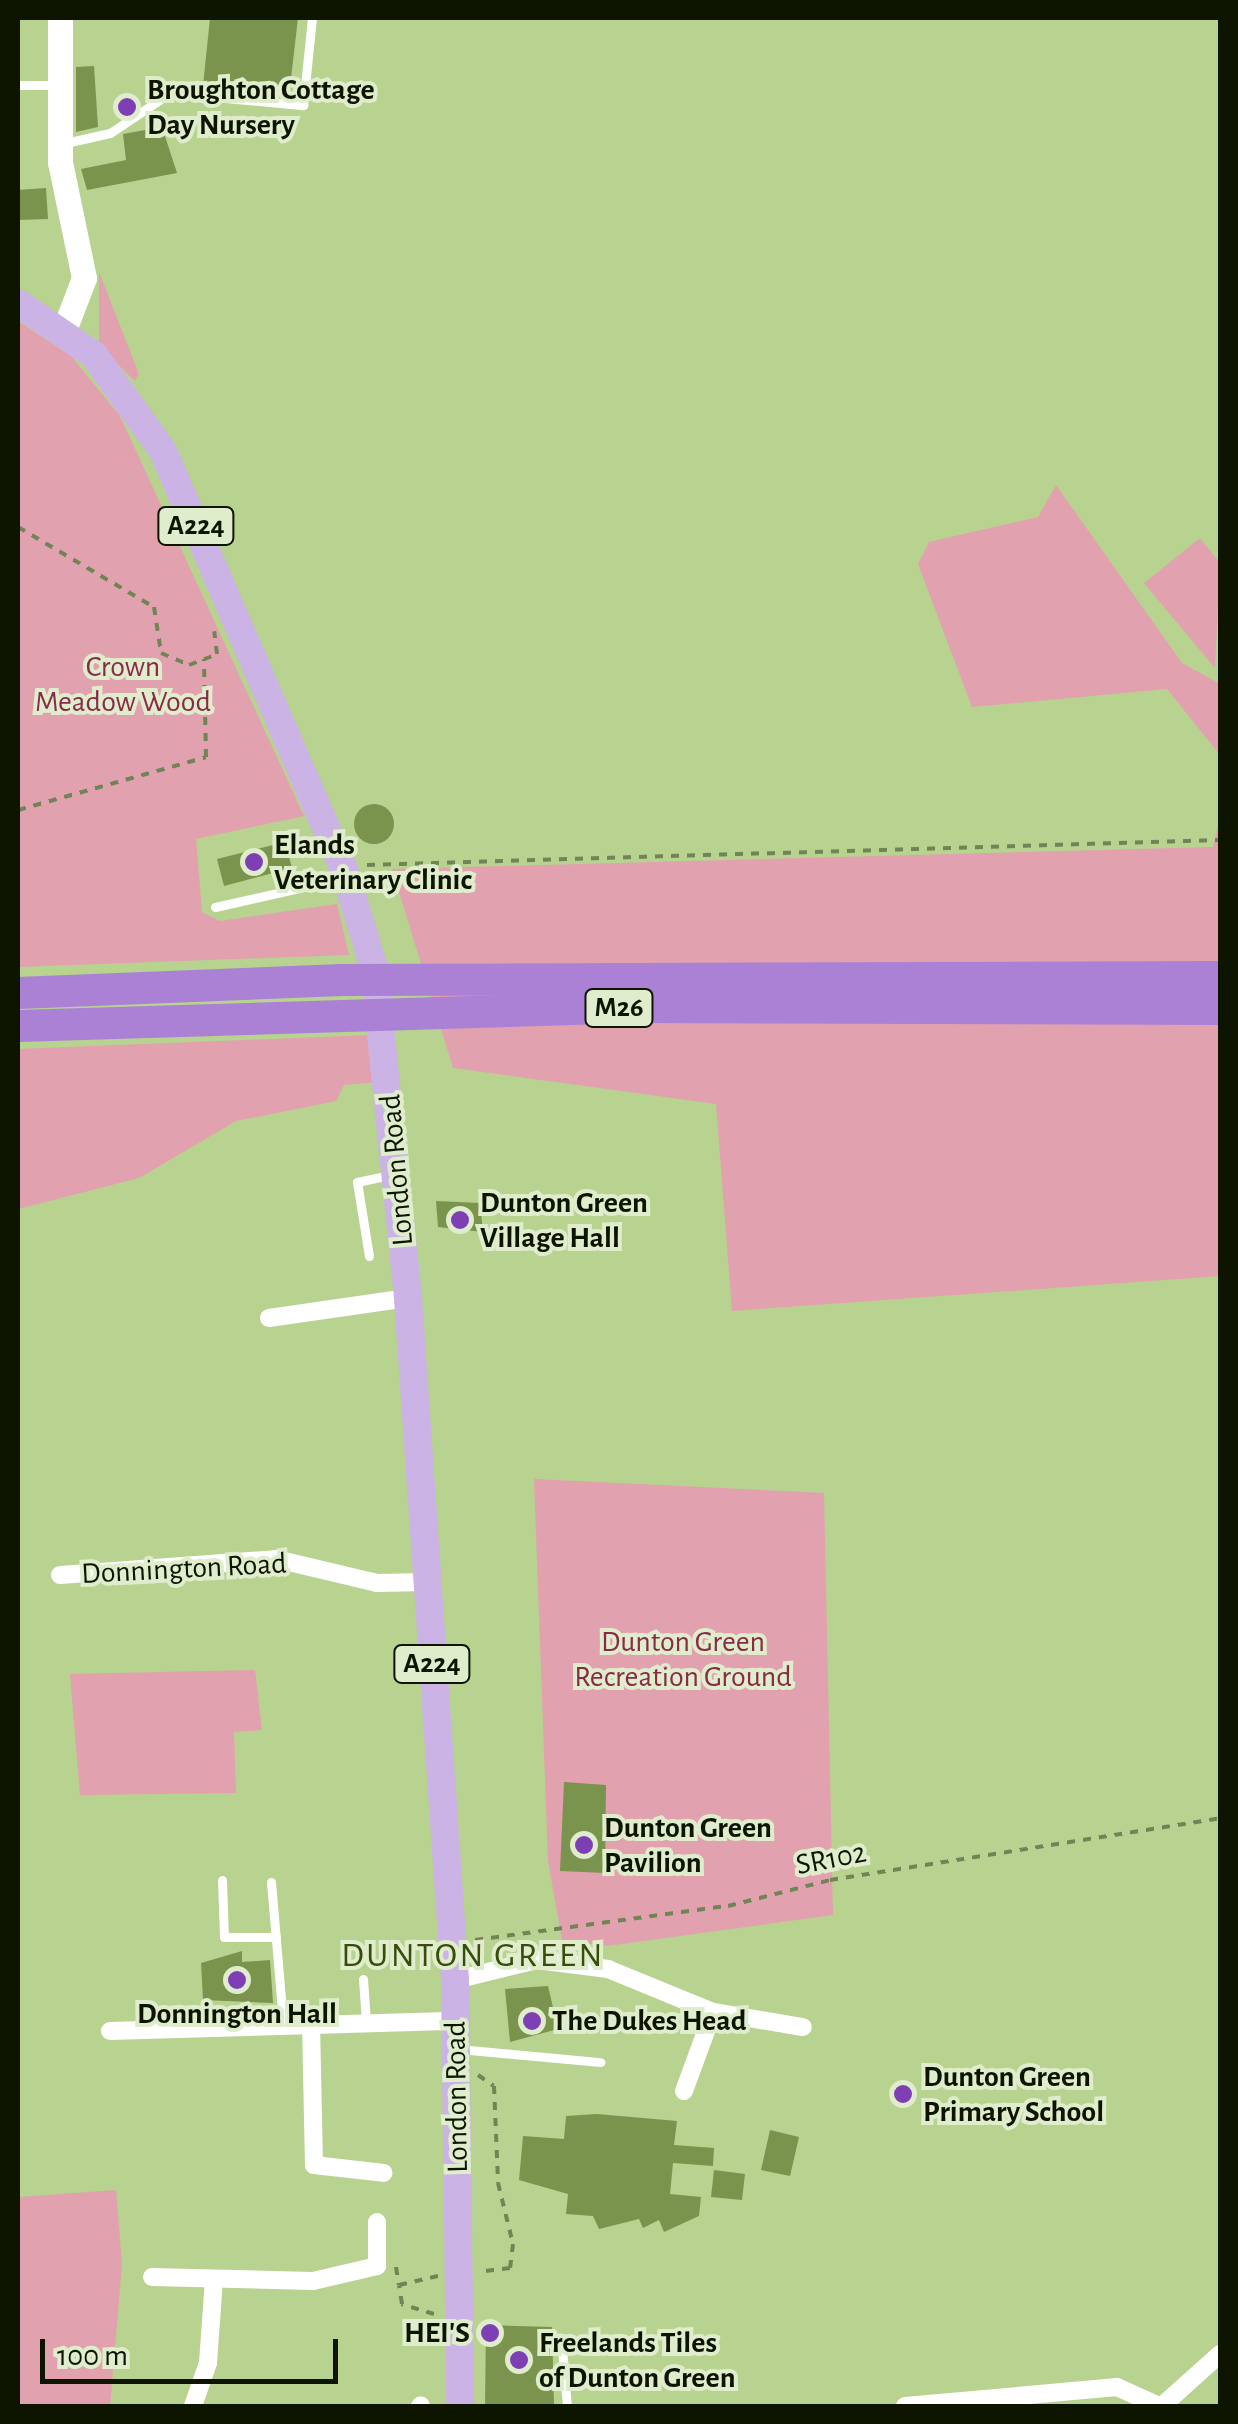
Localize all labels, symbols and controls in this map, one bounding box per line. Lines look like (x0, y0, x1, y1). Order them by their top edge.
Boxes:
place label: Broughton Cottage Day Nursery (147, 72, 375, 142)
marker: Broughton Cottage Day Nursery (116, 96, 138, 118)
road number: A224 (156, 503, 236, 549)
park label: Crown Meadow Wood (35, 649, 211, 720)
place label: Elands Veterinary Clinic (274, 827, 472, 898)
marker: Elands Veterinary Clinic (243, 851, 265, 873)
road number: M26 (584, 985, 654, 1031)
street label: London Road (372, 1093, 422, 1247)
place label: Dunton Green Village Hall (480, 1185, 648, 1256)
marker: Dunton Green Village Hall (449, 1209, 471, 1231)
street label: Donnington Road (80, 1546, 288, 1592)
park label: Dunton Green Recreation Ground (574, 1624, 792, 1694)
road number: A224 (392, 1641, 472, 1687)
place label: Dunton Green Pavilion (604, 1810, 772, 1880)
marker: Dunton Green Pavilion (573, 1834, 595, 1856)
street label: SR102 (793, 1835, 869, 1883)
district label: DUNTON GREEN (341, 1935, 605, 1977)
marker: Donnington Hall (226, 1969, 248, 1991)
place label: Donnington Hall (137, 1996, 337, 2032)
place label: The Dukes Head (552, 2003, 746, 2039)
marker: The Dukes Head (521, 2010, 543, 2032)
street label: London Road (438, 2021, 476, 2173)
place label: Dunton Green Primary School (923, 2059, 1104, 2130)
marker: Dunton Green Primary School (892, 2083, 914, 2105)
place label: HEI'S (404, 2315, 470, 2351)
scale bar (45, 2319, 342, 2381)
marker: HEI'S (479, 2322, 501, 2344)
place label: Freelands Tiles of Dunton Green (539, 2325, 736, 2396)
text: 100 m (57, 2341, 128, 2371)
marker: Freelands Tiles of Dunton Green (508, 2349, 530, 2371)

